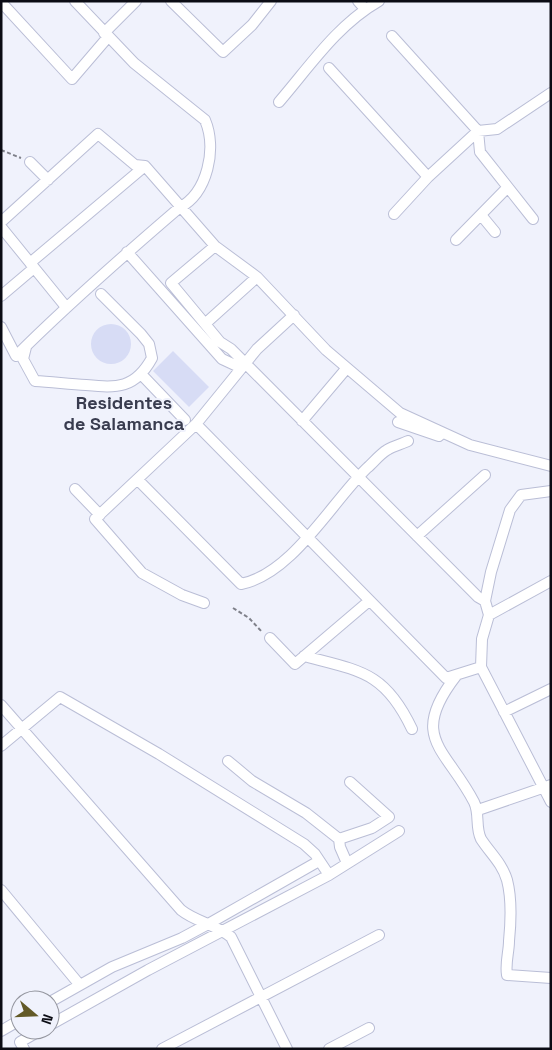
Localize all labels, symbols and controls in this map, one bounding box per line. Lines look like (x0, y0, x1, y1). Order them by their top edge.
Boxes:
district label: Residentes de Salamanca (64, 391, 185, 435)
north arrow (10, 990, 60, 1040)
text: N (37, 1012, 57, 1027)

